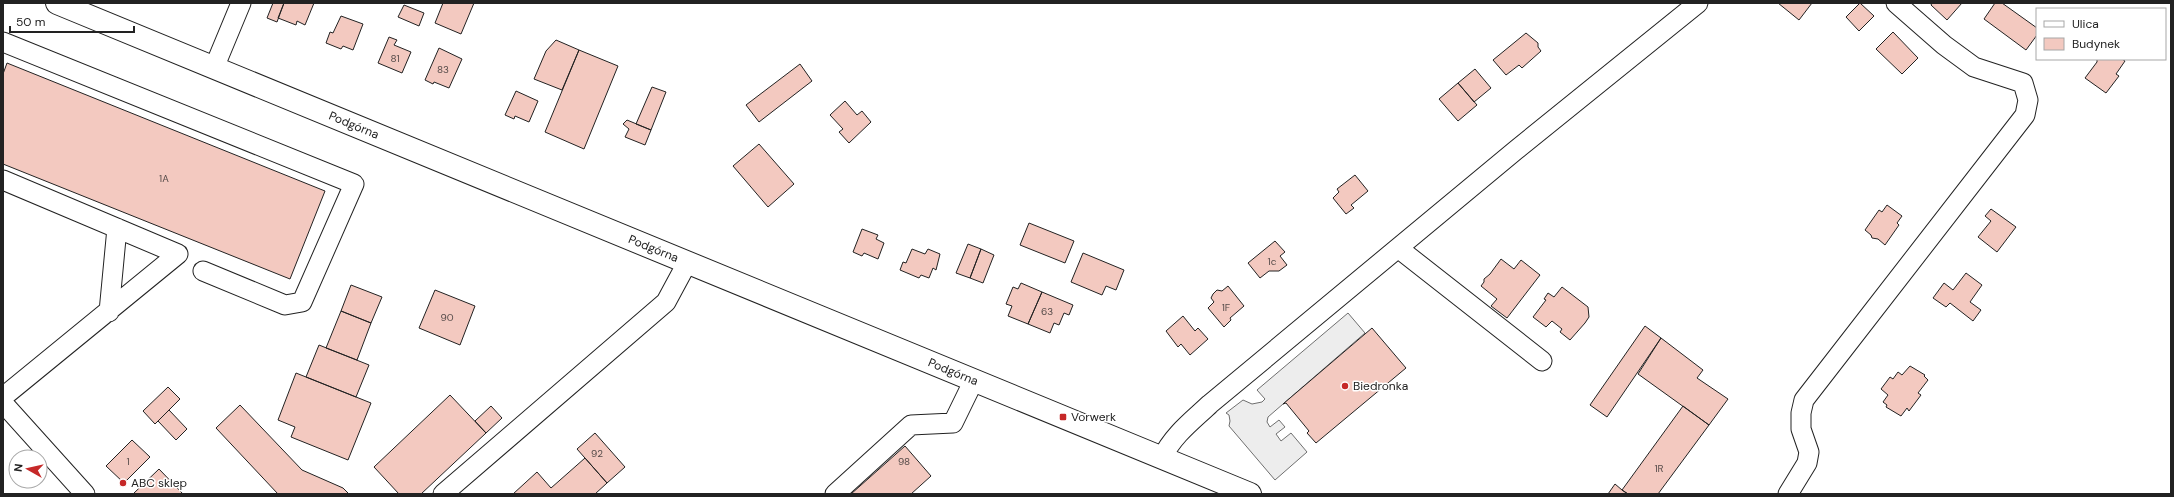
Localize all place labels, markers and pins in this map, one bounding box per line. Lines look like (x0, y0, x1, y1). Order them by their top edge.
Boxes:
place label: Biedronka (1353, 378, 1408, 394)
marker: Biedronka (1340, 381, 1350, 391)
place label: Vorwerk (1071, 409, 1116, 425)
marker: Vorwerk (1058, 412, 1068, 422)
place label: ABC sklep (131, 475, 187, 491)
marker: ABC sklep (118, 478, 128, 488)

